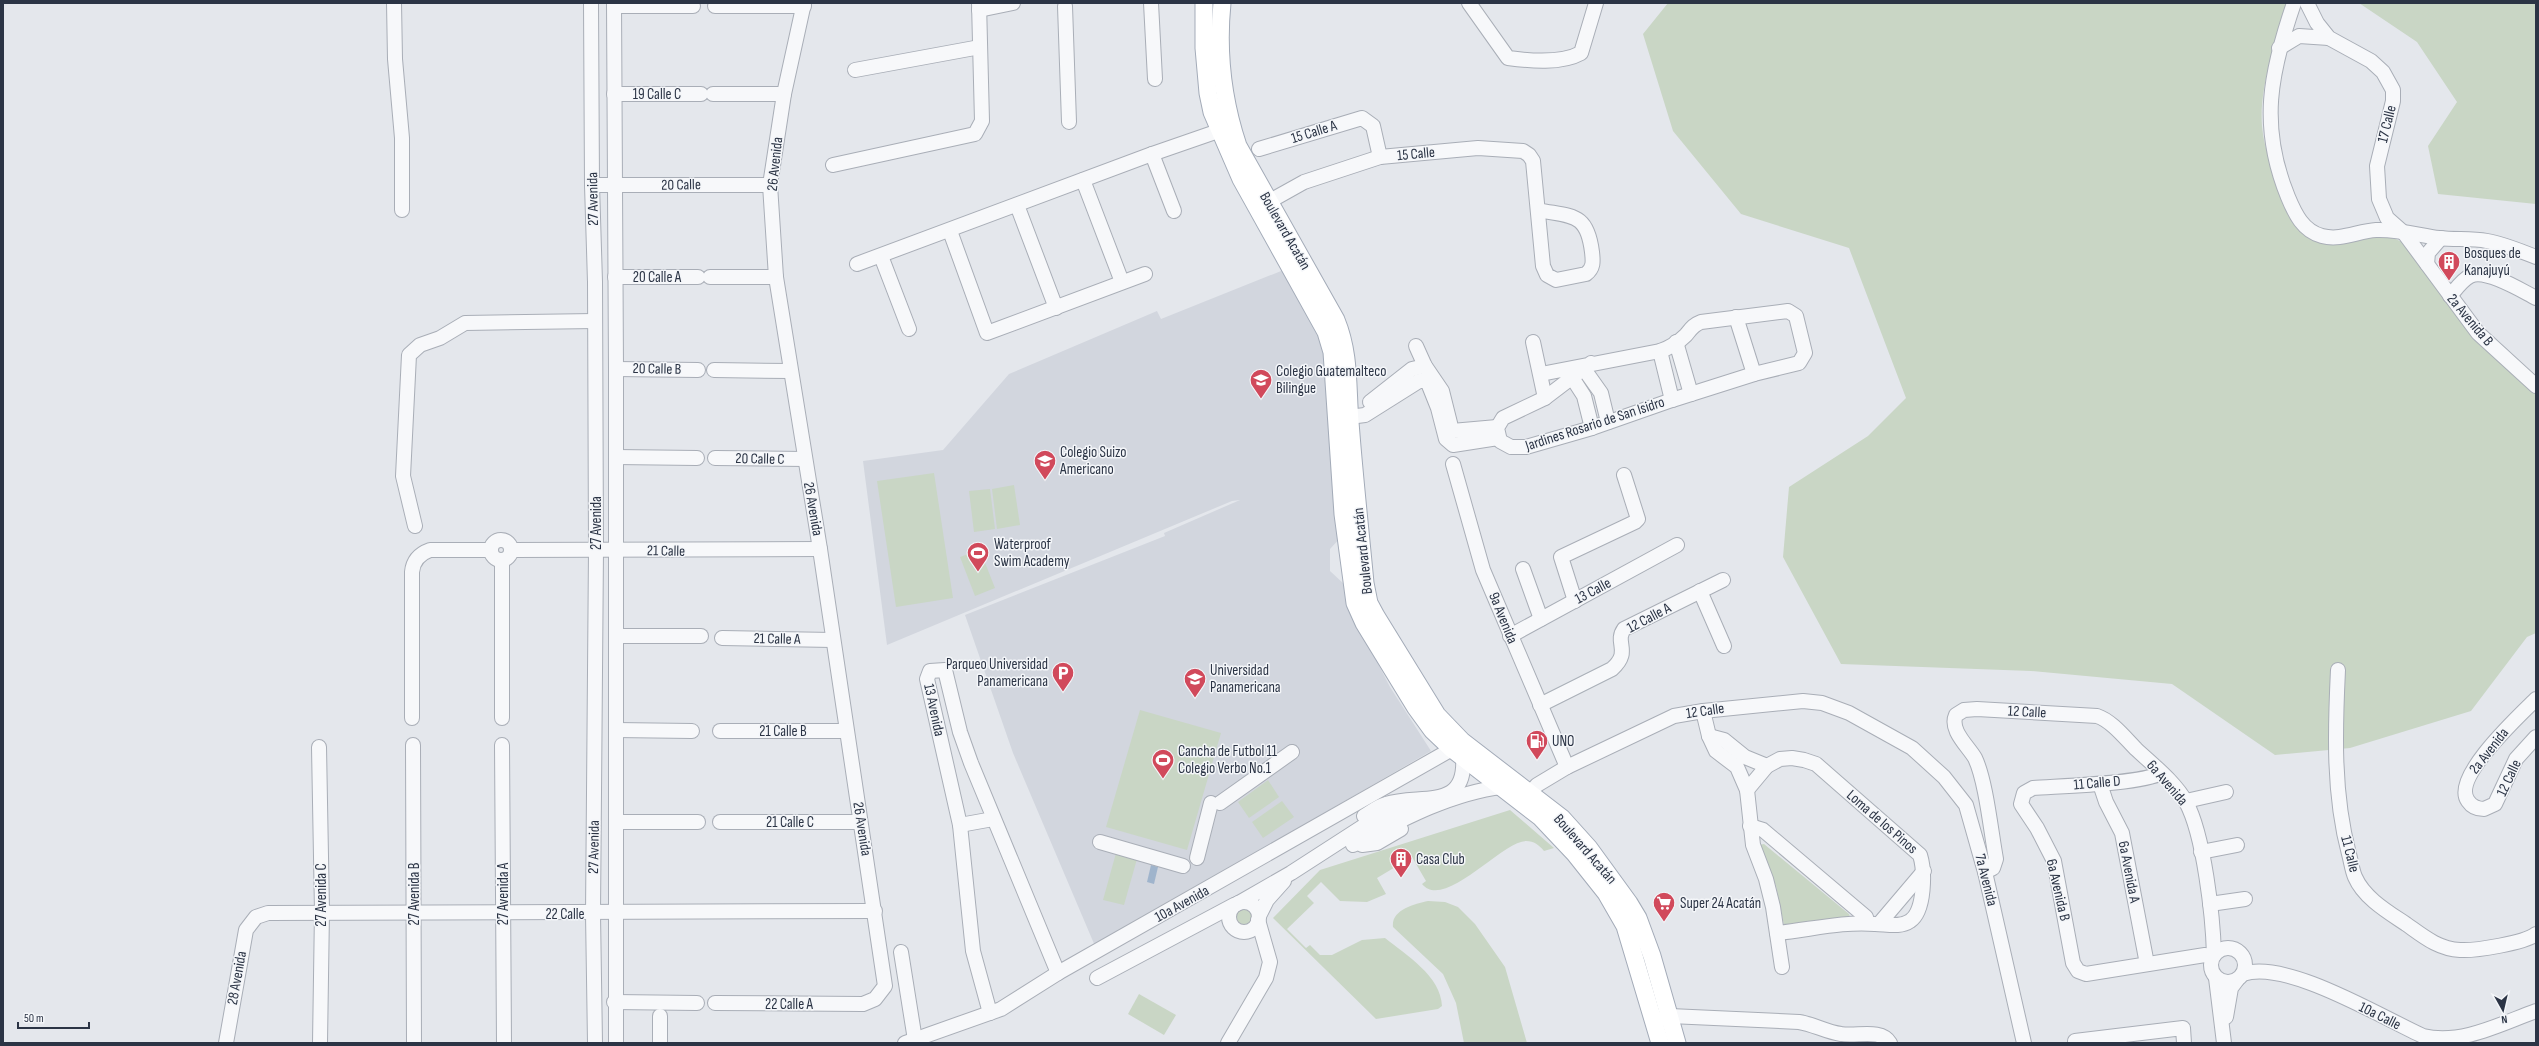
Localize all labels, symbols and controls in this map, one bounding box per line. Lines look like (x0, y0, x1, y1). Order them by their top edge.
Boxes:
street label: 19 Calle C (633, 85, 681, 104)
street label: 17 Calle (2373, 103, 2401, 145)
street label: 15 Calle A (1289, 116, 1340, 148)
street label: 26 Avenida (763, 136, 787, 192)
street label: 15 Calle (1396, 143, 1436, 165)
street label: 27 Avenida (583, 172, 603, 226)
street label: 20 Calle (661, 175, 701, 195)
street label: Boulevard Acatán (1255, 189, 1315, 273)
place label: Bosques de Kanajuyú (2464, 244, 2521, 280)
building icon: Bosques de Kanajuyú (2436, 249, 2462, 282)
street label: 20 Calle A (633, 268, 682, 287)
street label: 2a Avenida B (2443, 290, 2498, 350)
street label: 20 Calle B (632, 359, 682, 379)
place label: Colegio Guatemalteco Bilingue (1276, 362, 1386, 398)
school or university icon: Colegio Guatemalteco Bilingue (1248, 367, 1274, 400)
street label: Jardines Rosario de San Isidro (1522, 393, 1667, 456)
place label: Colegio Suizo Americano (1059, 443, 1126, 479)
school or university icon: Colegio Suizo Americano (1032, 448, 1058, 481)
street label: 20 Calle C (735, 449, 785, 469)
street label: 26 Avenida (799, 481, 827, 538)
street label: 27 Avenida (587, 496, 606, 550)
street label: Boulevard Acatán (1349, 507, 1377, 595)
place label: Waterproof Swim Academy (994, 535, 1070, 571)
sports icon: Waterproof Swim Academy (965, 540, 991, 573)
street label: 21 Calle (647, 541, 685, 561)
street label: 13 Calle (1572, 574, 1614, 608)
street label: 9a Avenida (1484, 589, 1522, 647)
street label: 12 Calle A (1624, 598, 1675, 637)
street label: 21 Calle A (753, 629, 801, 649)
place label: Parqueo Universidad Panamericana (946, 655, 1048, 691)
parking icon: Parqueo Universidad Panamericana (1050, 660, 1076, 693)
place label: Universidad Panamericana (1210, 661, 1281, 697)
school or university icon: Universidad Panamericana (1182, 666, 1208, 699)
street label: 13 Avenida (919, 682, 949, 738)
street label: 12 Calle (1685, 699, 1725, 723)
street label: 12 Calle (2007, 702, 2047, 722)
street label: 21 Calle B (759, 722, 807, 741)
street label: 2a Avenida (2465, 724, 2513, 778)
fuel station icon: UNO (1524, 728, 1550, 761)
place label: UNO (1552, 732, 1574, 751)
place label: Cancha de Futbol 11 Colegio Verbo No.1 (1178, 742, 1278, 778)
sports icon: Cancha de Futbol 11 Colegio Verbo No.1 (1150, 747, 1176, 780)
street label: 6a Avenida (2142, 756, 2192, 810)
street label: 12 Calle (2492, 757, 2526, 799)
street label: 11 Calle D (2073, 771, 2121, 795)
street label: Loma de los Pinos (1843, 786, 1921, 858)
street label: 26 Avenida (848, 801, 876, 858)
street label: Boulevard Acatán (1549, 810, 1621, 888)
street label: 21 Calle C (766, 813, 814, 832)
street label: 27 Avenida (584, 820, 604, 874)
street label: 11 Calle (2336, 834, 2364, 874)
street label: 6a Avenida A (2114, 839, 2144, 905)
building icon: Casa Club (1388, 846, 1414, 879)
place label: Casa Club (1416, 850, 1465, 869)
street label: 7a Avenida (1970, 852, 2002, 908)
street label: 6a Avenida B (2042, 857, 2074, 923)
street label: 27 Avenida B (405, 862, 424, 925)
street label: 27 Avenida A (494, 862, 513, 925)
street label: 27 Avenida C (312, 863, 331, 927)
street label: 10a Avenida (1151, 881, 1213, 927)
supermarket icon: Super 24 Acatán (1651, 890, 1677, 923)
place label: Super 24 Acatán (1680, 894, 1761, 913)
street label: 22 Calle (545, 905, 585, 924)
street label: 28 Avenida (223, 949, 251, 1006)
north arrow (2483, 990, 2523, 1030)
street label: 22 Calle A (765, 995, 814, 1014)
street label: 10a Calle (2356, 998, 2404, 1034)
scale bar (18, 1004, 89, 1030)
text: 50 m (24, 1011, 44, 1026)
text: N (2500, 1013, 2508, 1026)

